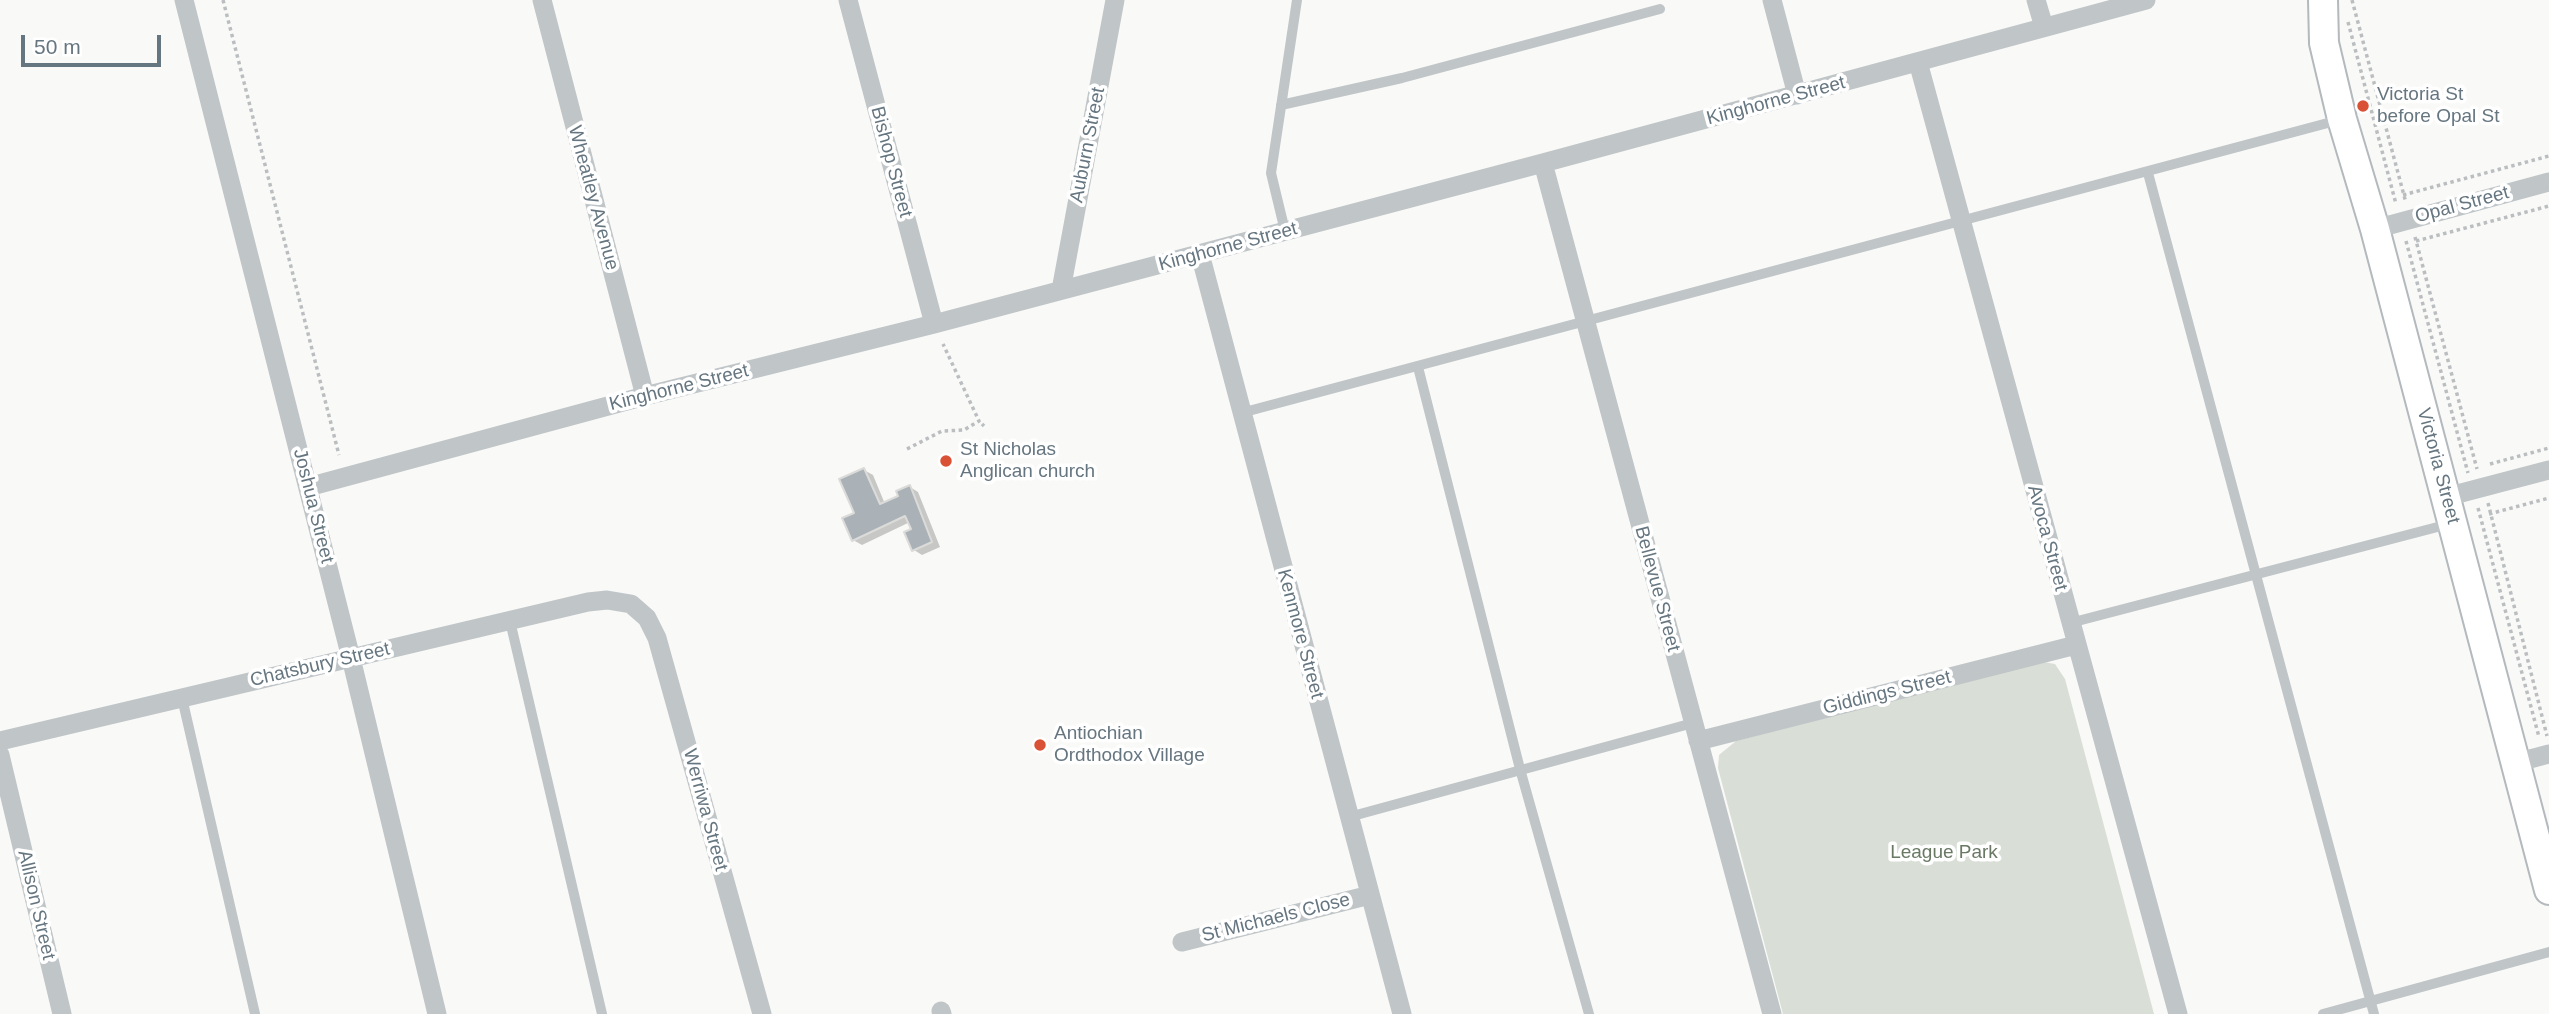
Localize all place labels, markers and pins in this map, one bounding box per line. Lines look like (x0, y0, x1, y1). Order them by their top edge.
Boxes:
place label: Victoria St before Opal St (2377, 84, 2500, 128)
marker: Victoria St before Opal St (2355, 98, 2371, 114)
place label: St Nicholas Anglican church (960, 439, 1095, 483)
marker: St Nicholas Anglican church (938, 453, 954, 469)
place label: Antiochian Ordthodox Village (1054, 723, 1205, 767)
marker: Antiochian Ordthodox Village (1032, 737, 1048, 753)

